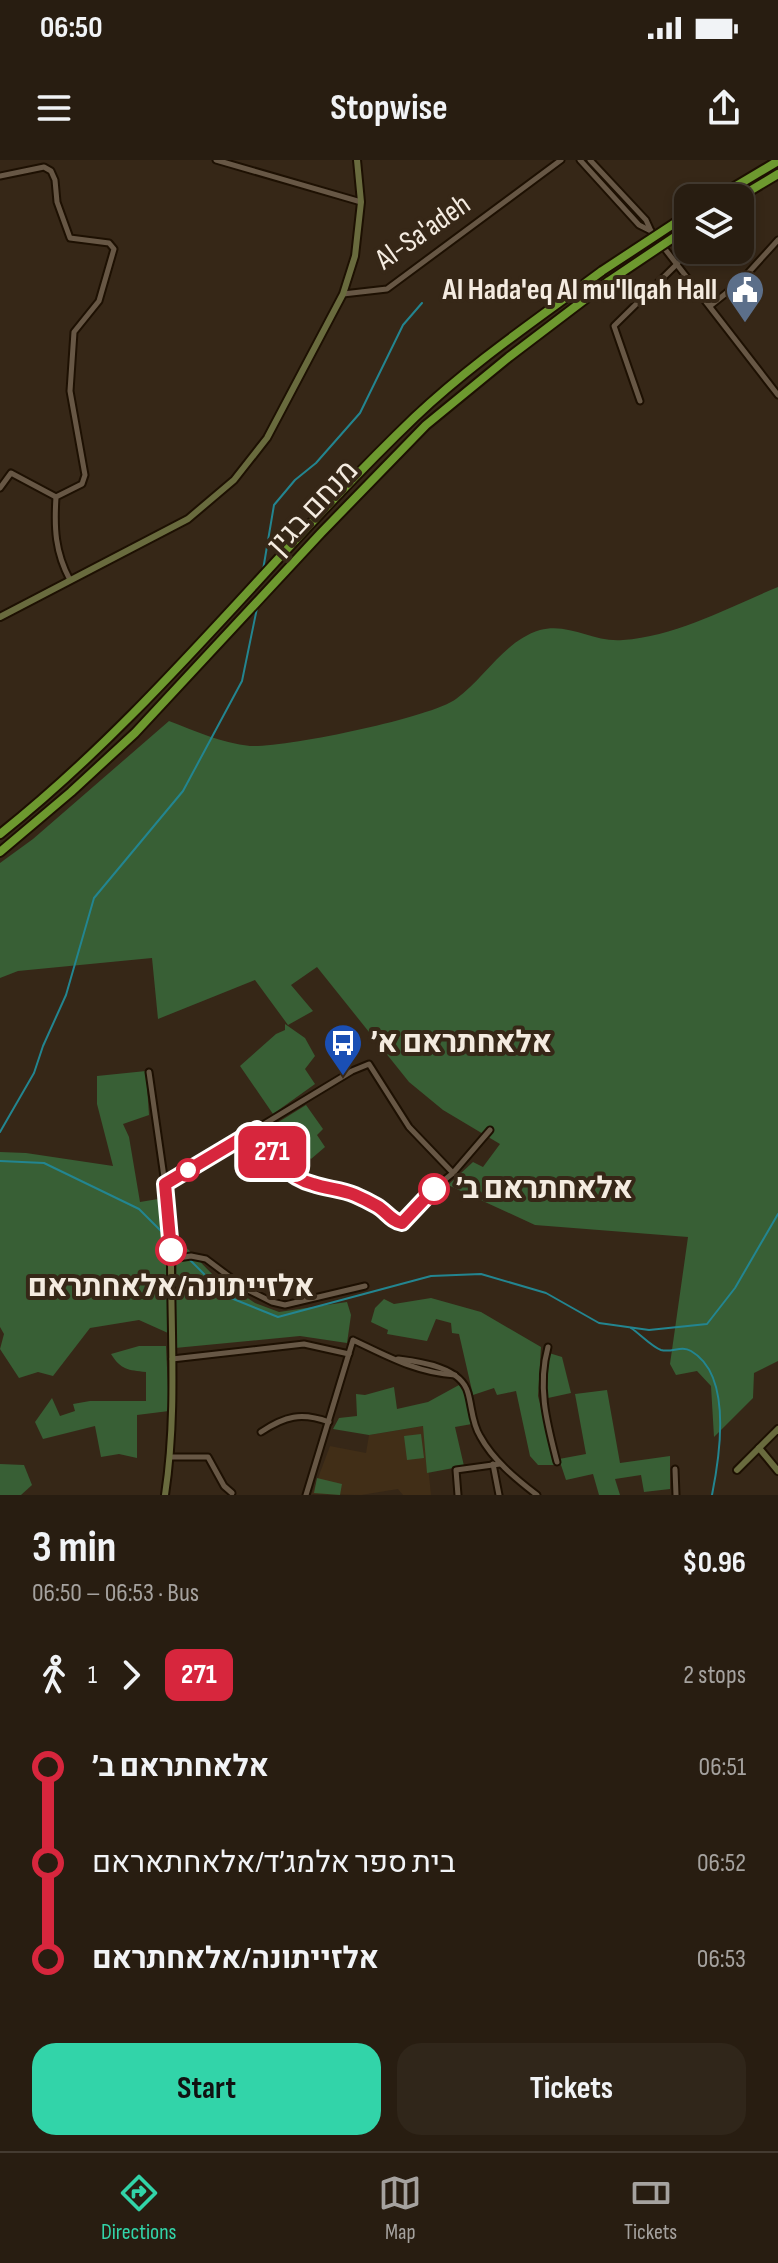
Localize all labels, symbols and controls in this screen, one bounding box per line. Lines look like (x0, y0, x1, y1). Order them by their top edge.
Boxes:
text: 06:50 (40, 10, 103, 46)
icon: menu (32, 86, 76, 130)
icon: share (702, 86, 746, 130)
text: Stopwise (330, 87, 448, 130)
map controls (674, 184, 754, 264)
button: layers (674, 184, 754, 264)
street label: Al-Sa'adeh (368, 186, 477, 278)
public building icon: Al Hada'eq Al mu'llqah Hall (724, 269, 766, 324)
place label: Al Hada'eq Al mu'llqah Hall (441, 272, 717, 308)
street label: מנחם בגין (260, 453, 366, 563)
bus stop icon: אלאחתראם א׳ (322, 1022, 364, 1077)
place label: אלאחתראם א׳ (371, 1025, 552, 1061)
line badge: 271 (226, 1126, 318, 1178)
text: 271 (254, 1135, 290, 1168)
unlabelled marker (177, 1159, 199, 1181)
place label: אלאחתראם ב׳ (456, 1171, 633, 1207)
marker: אלאחתראם ב׳ (419, 1174, 449, 1204)
marker: אלזייתונה/אלאחתראם (156, 1235, 186, 1265)
place label: אלזייתונה/אלאחתראם (28, 1269, 314, 1305)
text: 3 min (32, 1521, 116, 1574)
text: $0.96 (682, 1545, 746, 1581)
text: 06:50 – 06:53 · Bus (32, 1578, 199, 1609)
icon: walk (32, 1653, 76, 1697)
icon: forward (109, 1653, 153, 1697)
text: 271 (181, 1658, 217, 1691)
text: 1 (88, 1660, 97, 1691)
text: 2 stops (683, 1660, 746, 1691)
text: אלאחתראם ב׳ (92, 1749, 269, 1785)
text: 06:51 (699, 1752, 746, 1783)
text: בית ספר אלמג׳ד/אלאחתאראם (92, 1845, 456, 1881)
text: 06:52 (697, 1848, 746, 1879)
text: אלזייתונה/אלאחתראם (92, 1941, 379, 1977)
text: 06:53 (697, 1944, 746, 1975)
button: Start (32, 2043, 381, 2135)
button: Tickets (397, 2043, 746, 2135)
tab: Directions (101, 2171, 177, 2246)
tab: Map (378, 2171, 422, 2246)
tab: Tickets (624, 2171, 677, 2246)

